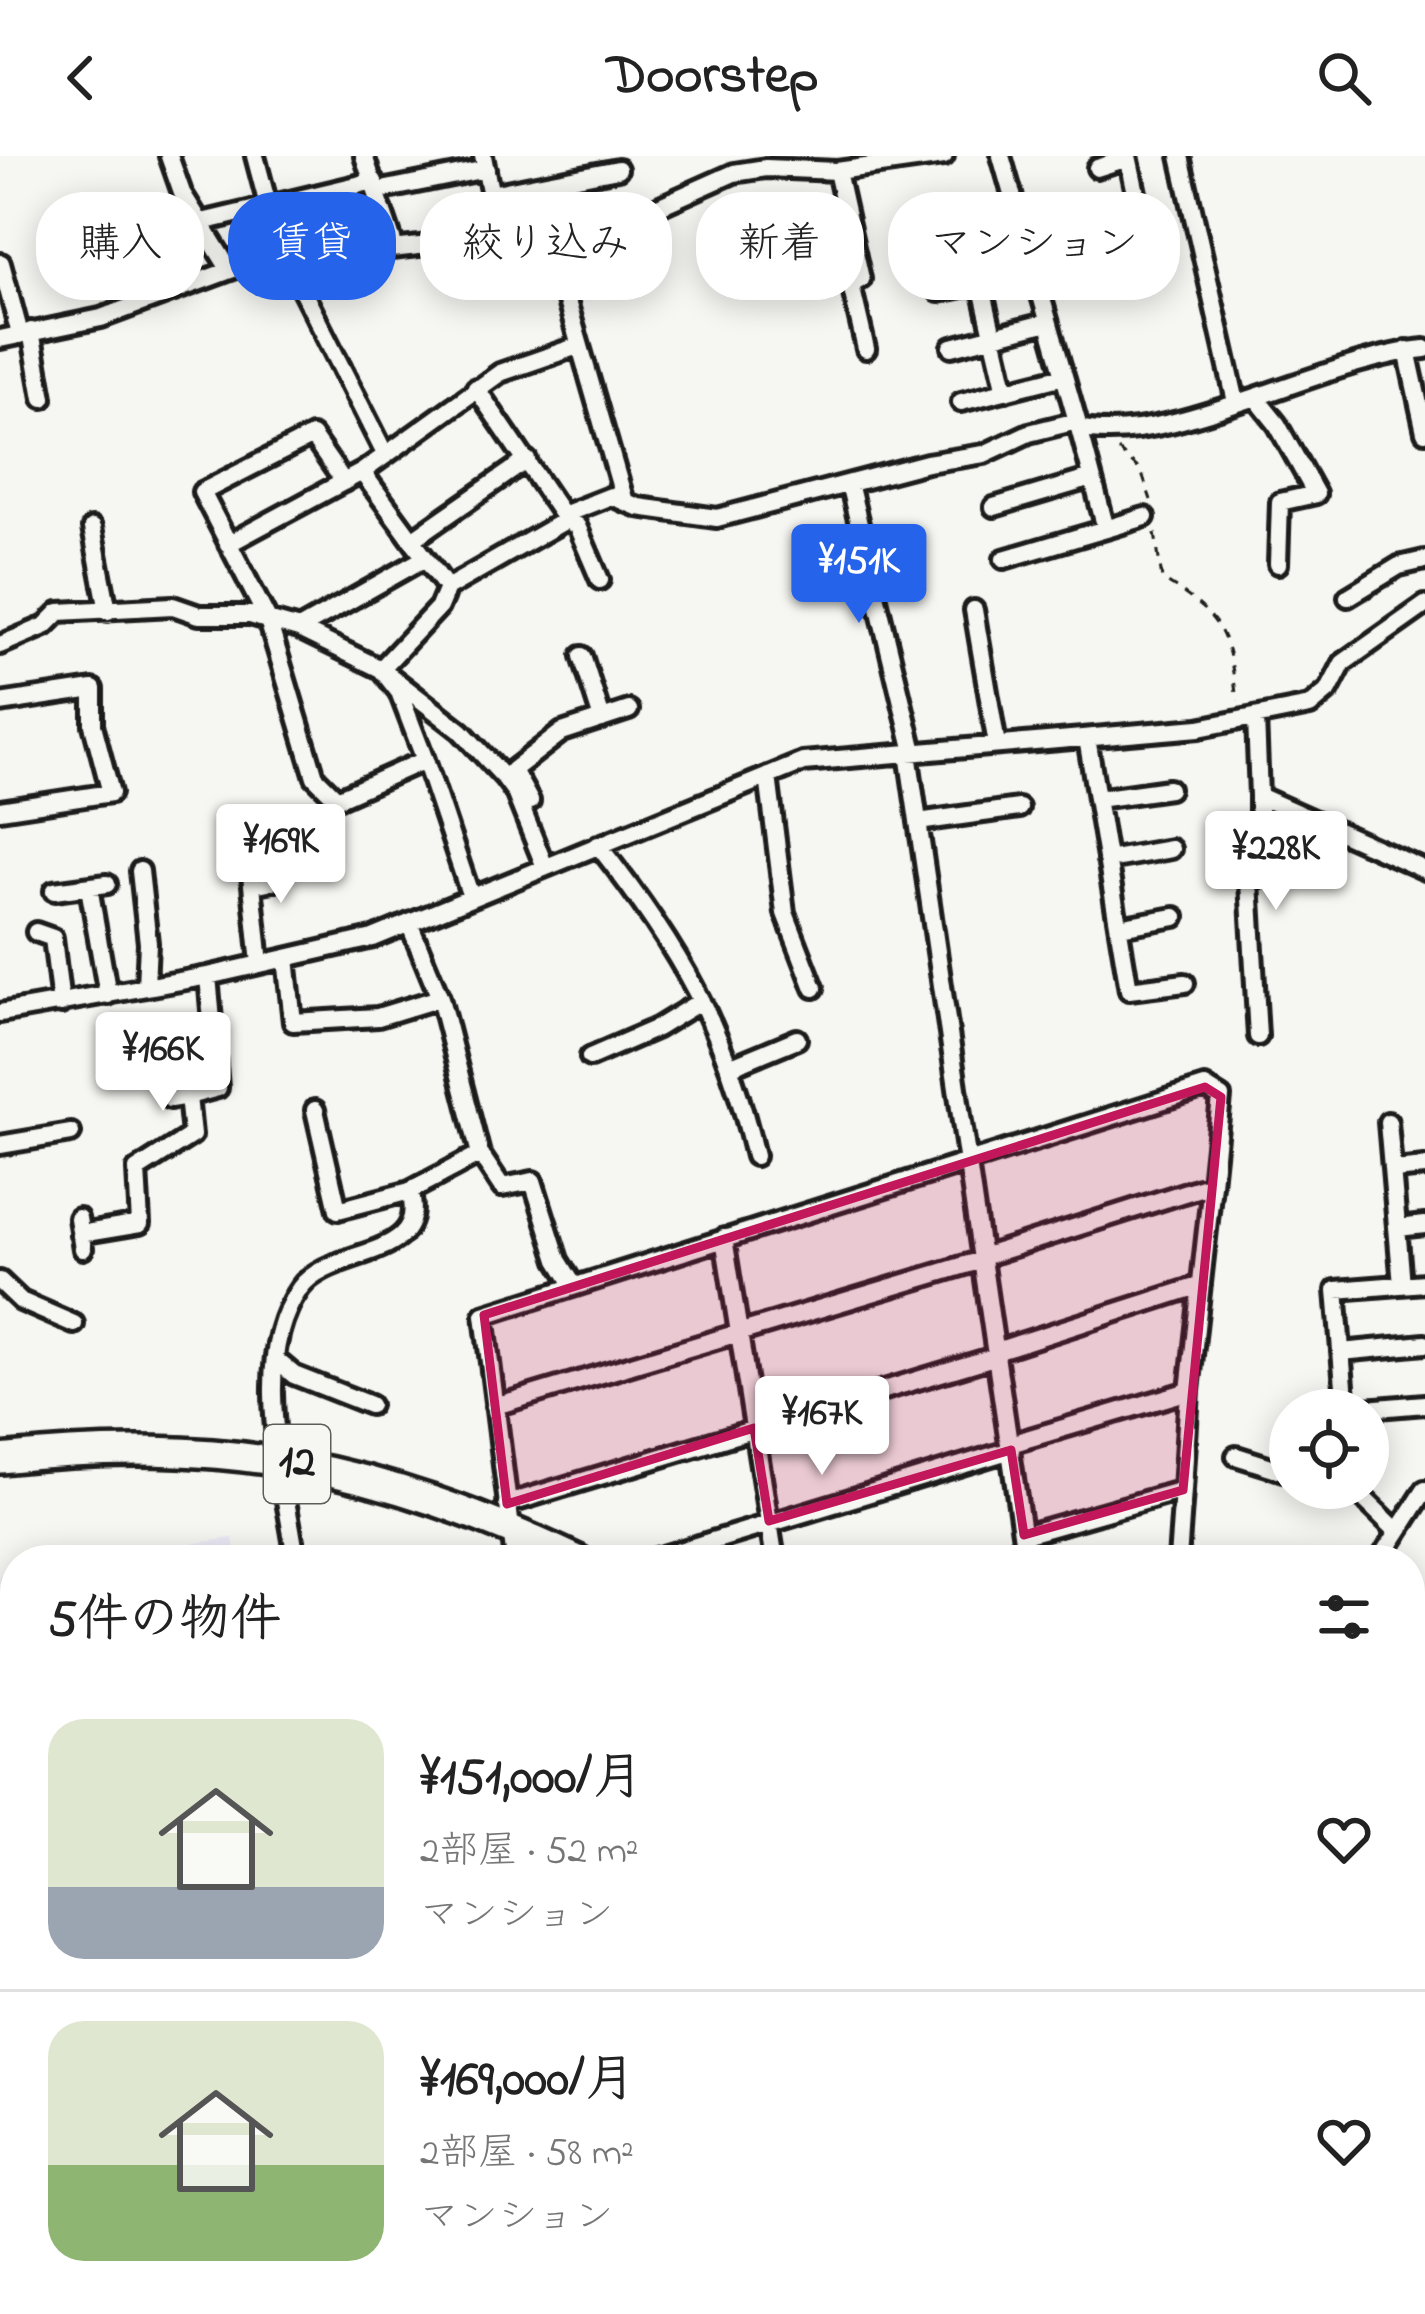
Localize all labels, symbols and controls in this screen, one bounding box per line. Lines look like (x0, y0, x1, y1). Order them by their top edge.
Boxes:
text: Doorstep (607, 39, 818, 117)
icon: back (48, 45, 114, 111)
icon: search (1311, 45, 1377, 111)
chip: 購入 (36, 192, 204, 300)
chip: 賃貸 (228, 192, 396, 300)
chip: 絞り込み (420, 192, 672, 300)
chip: 新着 (696, 192, 864, 300)
chip: マンション (888, 192, 1180, 300)
pin: ¥151K (775, 524, 943, 626)
text: ¥151K (818, 534, 900, 591)
pin: ¥169K (197, 804, 365, 906)
pin: ¥228K (1192, 811, 1360, 913)
text: ¥169K (243, 814, 319, 871)
text: ¥228K (1232, 821, 1320, 878)
pin: ¥166K (79, 1012, 247, 1114)
text: ¥166K (123, 1022, 203, 1079)
pin: ¥167K (738, 1376, 906, 1478)
text: ¥167K (782, 1386, 862, 1443)
map controls (1269, 1389, 1389, 1509)
button: locate (1269, 1389, 1389, 1509)
road number: 12 (264, 1425, 330, 1503)
text: 5件の物件 (48, 1584, 281, 1659)
icon: filters (1311, 1584, 1377, 1650)
text: ¥151,000/月 (420, 1742, 643, 1817)
icon: home (144, 1767, 288, 1911)
icon: heart (1311, 1806, 1377, 1872)
text: 2部屋 · 52 m² (420, 1824, 638, 1881)
text: マンション (420, 1888, 613, 1945)
text: ¥169,000/月 (420, 2044, 636, 2119)
icon: home (144, 2069, 288, 2213)
icon: heart (1311, 2108, 1377, 2174)
text: 2部屋 · 58 m² (420, 2126, 634, 2183)
text: マンション (420, 2190, 613, 2247)

